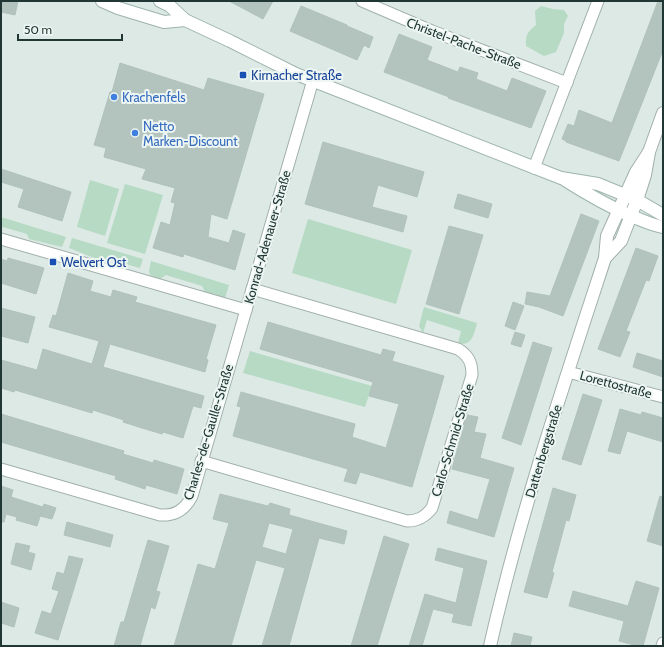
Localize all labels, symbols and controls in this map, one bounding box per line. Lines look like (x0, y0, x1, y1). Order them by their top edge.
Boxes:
street label: Christel-Pache-Straße (404, 14, 524, 72)
scale bar (18, 16, 122, 42)
text: 50 m (24, 22, 52, 37)
place label: Kirnacher Straße (251, 67, 342, 83)
marker: Kirnacher Straße (238, 70, 248, 80)
place label: Krachenfels (122, 89, 186, 105)
marker: Krachenfels (109, 92, 119, 102)
place label: Netto Marken-Discount (143, 118, 238, 149)
marker: Netto Marken-Discount (130, 128, 140, 138)
street label: Konrad-Adenauer-Straße (240, 168, 294, 306)
place label: Welvert Ost (61, 254, 127, 270)
marker: Welvert Ost (48, 257, 58, 267)
street label: Charles-de-Gaulle-Straße (180, 362, 236, 502)
street label: Lorettostraße (578, 367, 654, 401)
street label: Carlo-Schmid-Straße (427, 381, 477, 498)
street label: Dattenbergstraße (521, 402, 565, 500)

